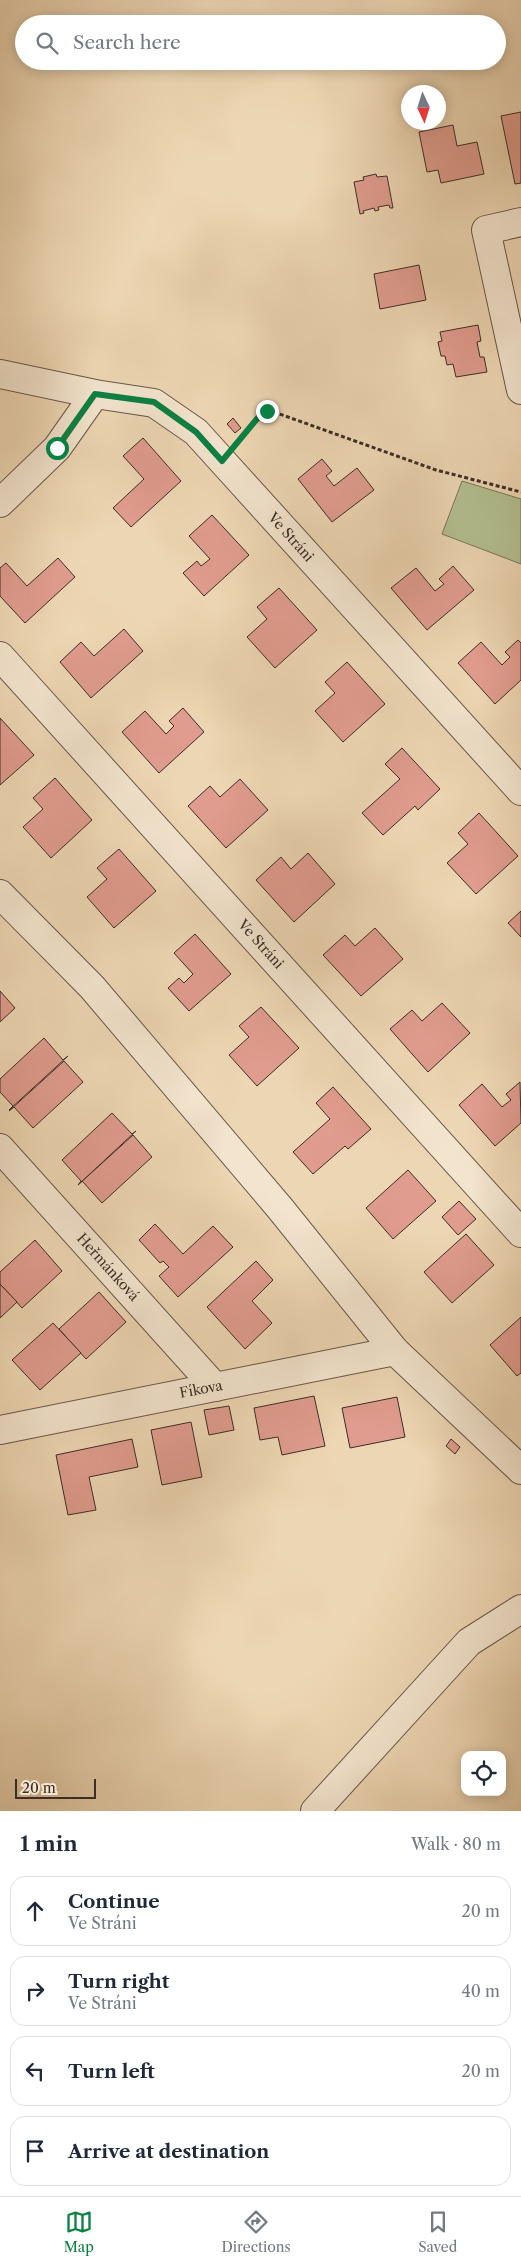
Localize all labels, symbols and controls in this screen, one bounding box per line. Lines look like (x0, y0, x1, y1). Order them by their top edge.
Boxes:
search box (15, 15, 506, 70)
icon: search (33, 29, 61, 57)
text: Search here (73, 31, 181, 54)
north arrow (401, 85, 446, 130)
route end (256, 400, 279, 423)
route start (46, 437, 69, 460)
street label: Ve Stráni (264, 508, 318, 565)
street label: Ve Stráni (234, 915, 288, 972)
street label: Heřmánková (73, 1229, 143, 1305)
street label: Fíkova (178, 1376, 225, 1402)
map controls (461, 1751, 506, 1796)
button: locate (461, 1751, 506, 1796)
scale bar (15, 1776, 96, 1799)
text: 20 m (22, 1779, 56, 1797)
text: 1 min (20, 1831, 78, 1856)
text: Walk · 80 m (411, 1834, 501, 1854)
text: Continue (68, 1890, 160, 1913)
icon: ahead (21, 1897, 49, 1925)
text: 20 m (461, 1901, 500, 1921)
text: Ve Stráni (68, 1913, 137, 1933)
text: Turn right (68, 1970, 169, 1993)
icon: right (21, 1977, 49, 2005)
text: 40 m (461, 1981, 500, 2001)
text: Ve Stráni (68, 1993, 137, 2013)
icon: left (21, 2057, 49, 2085)
text: Turn left (68, 2060, 155, 2083)
text: 20 m (461, 2061, 500, 2081)
icon: arrive (21, 2137, 49, 2165)
text: Arrive at destination (68, 2140, 269, 2163)
tab: Map (64, 2208, 94, 2256)
tab: Directions (221, 2208, 291, 2256)
tab: Saved (418, 2208, 457, 2256)

